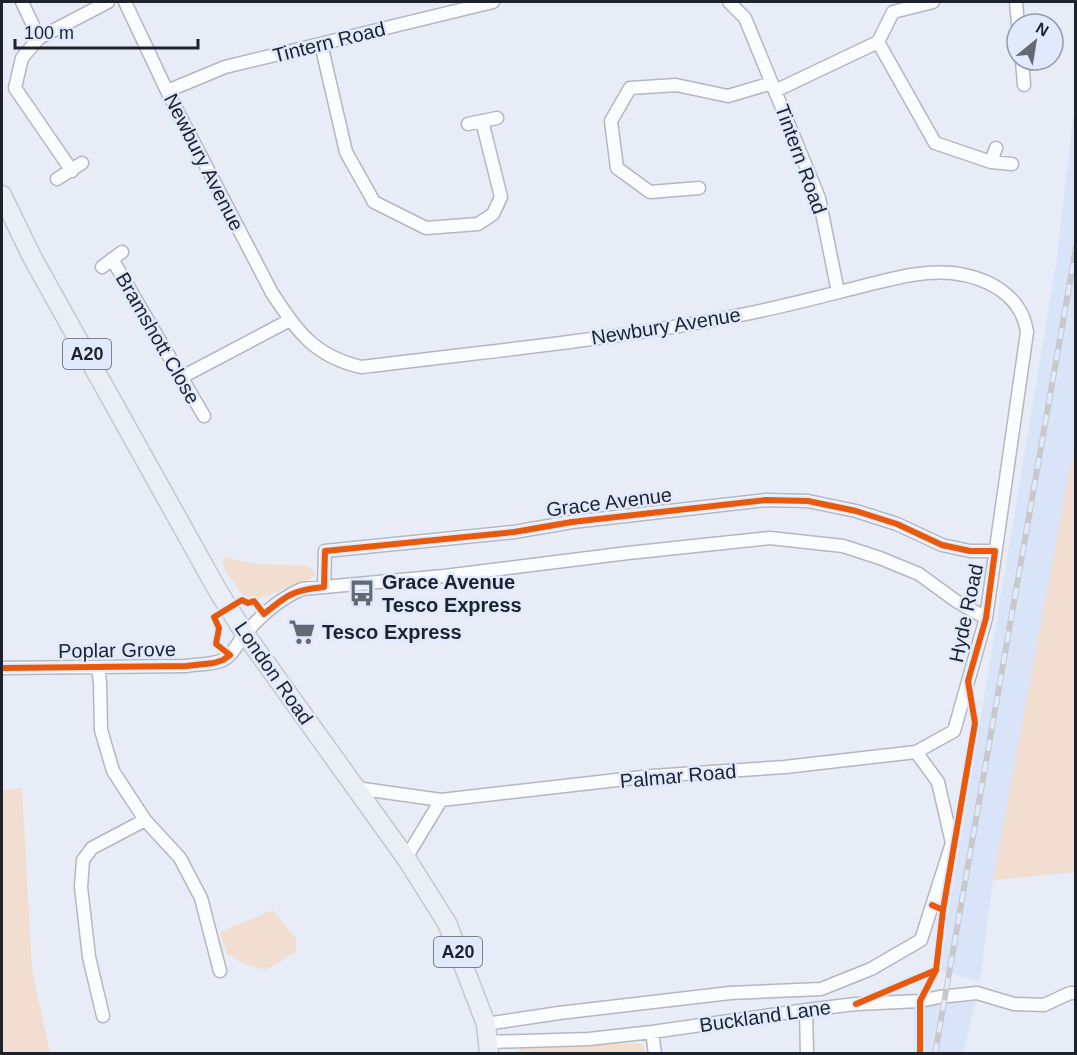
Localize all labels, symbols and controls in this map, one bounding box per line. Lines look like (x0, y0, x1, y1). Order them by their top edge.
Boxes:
scale bar (15, 12, 198, 50)
north arrow (1005, 12, 1065, 72)
street label: Tintern Road (271, 17, 387, 67)
text: N (1033, 19, 1052, 40)
text: 100 m (24, 23, 74, 43)
street label: Newbury Avenue (160, 90, 248, 234)
street label: Tintern Road (771, 101, 831, 217)
street label: Bramshott Close (112, 268, 204, 408)
street label: Newbury Avenue (590, 303, 742, 349)
road number: A20 (63, 339, 111, 369)
street label: Grace Avenue (545, 483, 673, 521)
street label: Hyde Road (945, 562, 987, 664)
place label: Grace Avenue Tesco Express (382, 571, 522, 616)
bus stop icon: Grace Avenue Tesco Express (347, 578, 377, 608)
street label: London Road (231, 617, 317, 729)
supermarket icon: Tesco Express (287, 617, 317, 647)
place label: Tesco Express (322, 621, 462, 643)
street label: Poplar Grove (58, 638, 176, 662)
street label: Palmar Road (619, 760, 737, 792)
road number: A20 (434, 937, 482, 967)
street label: Buckland Lane (698, 996, 832, 1036)

